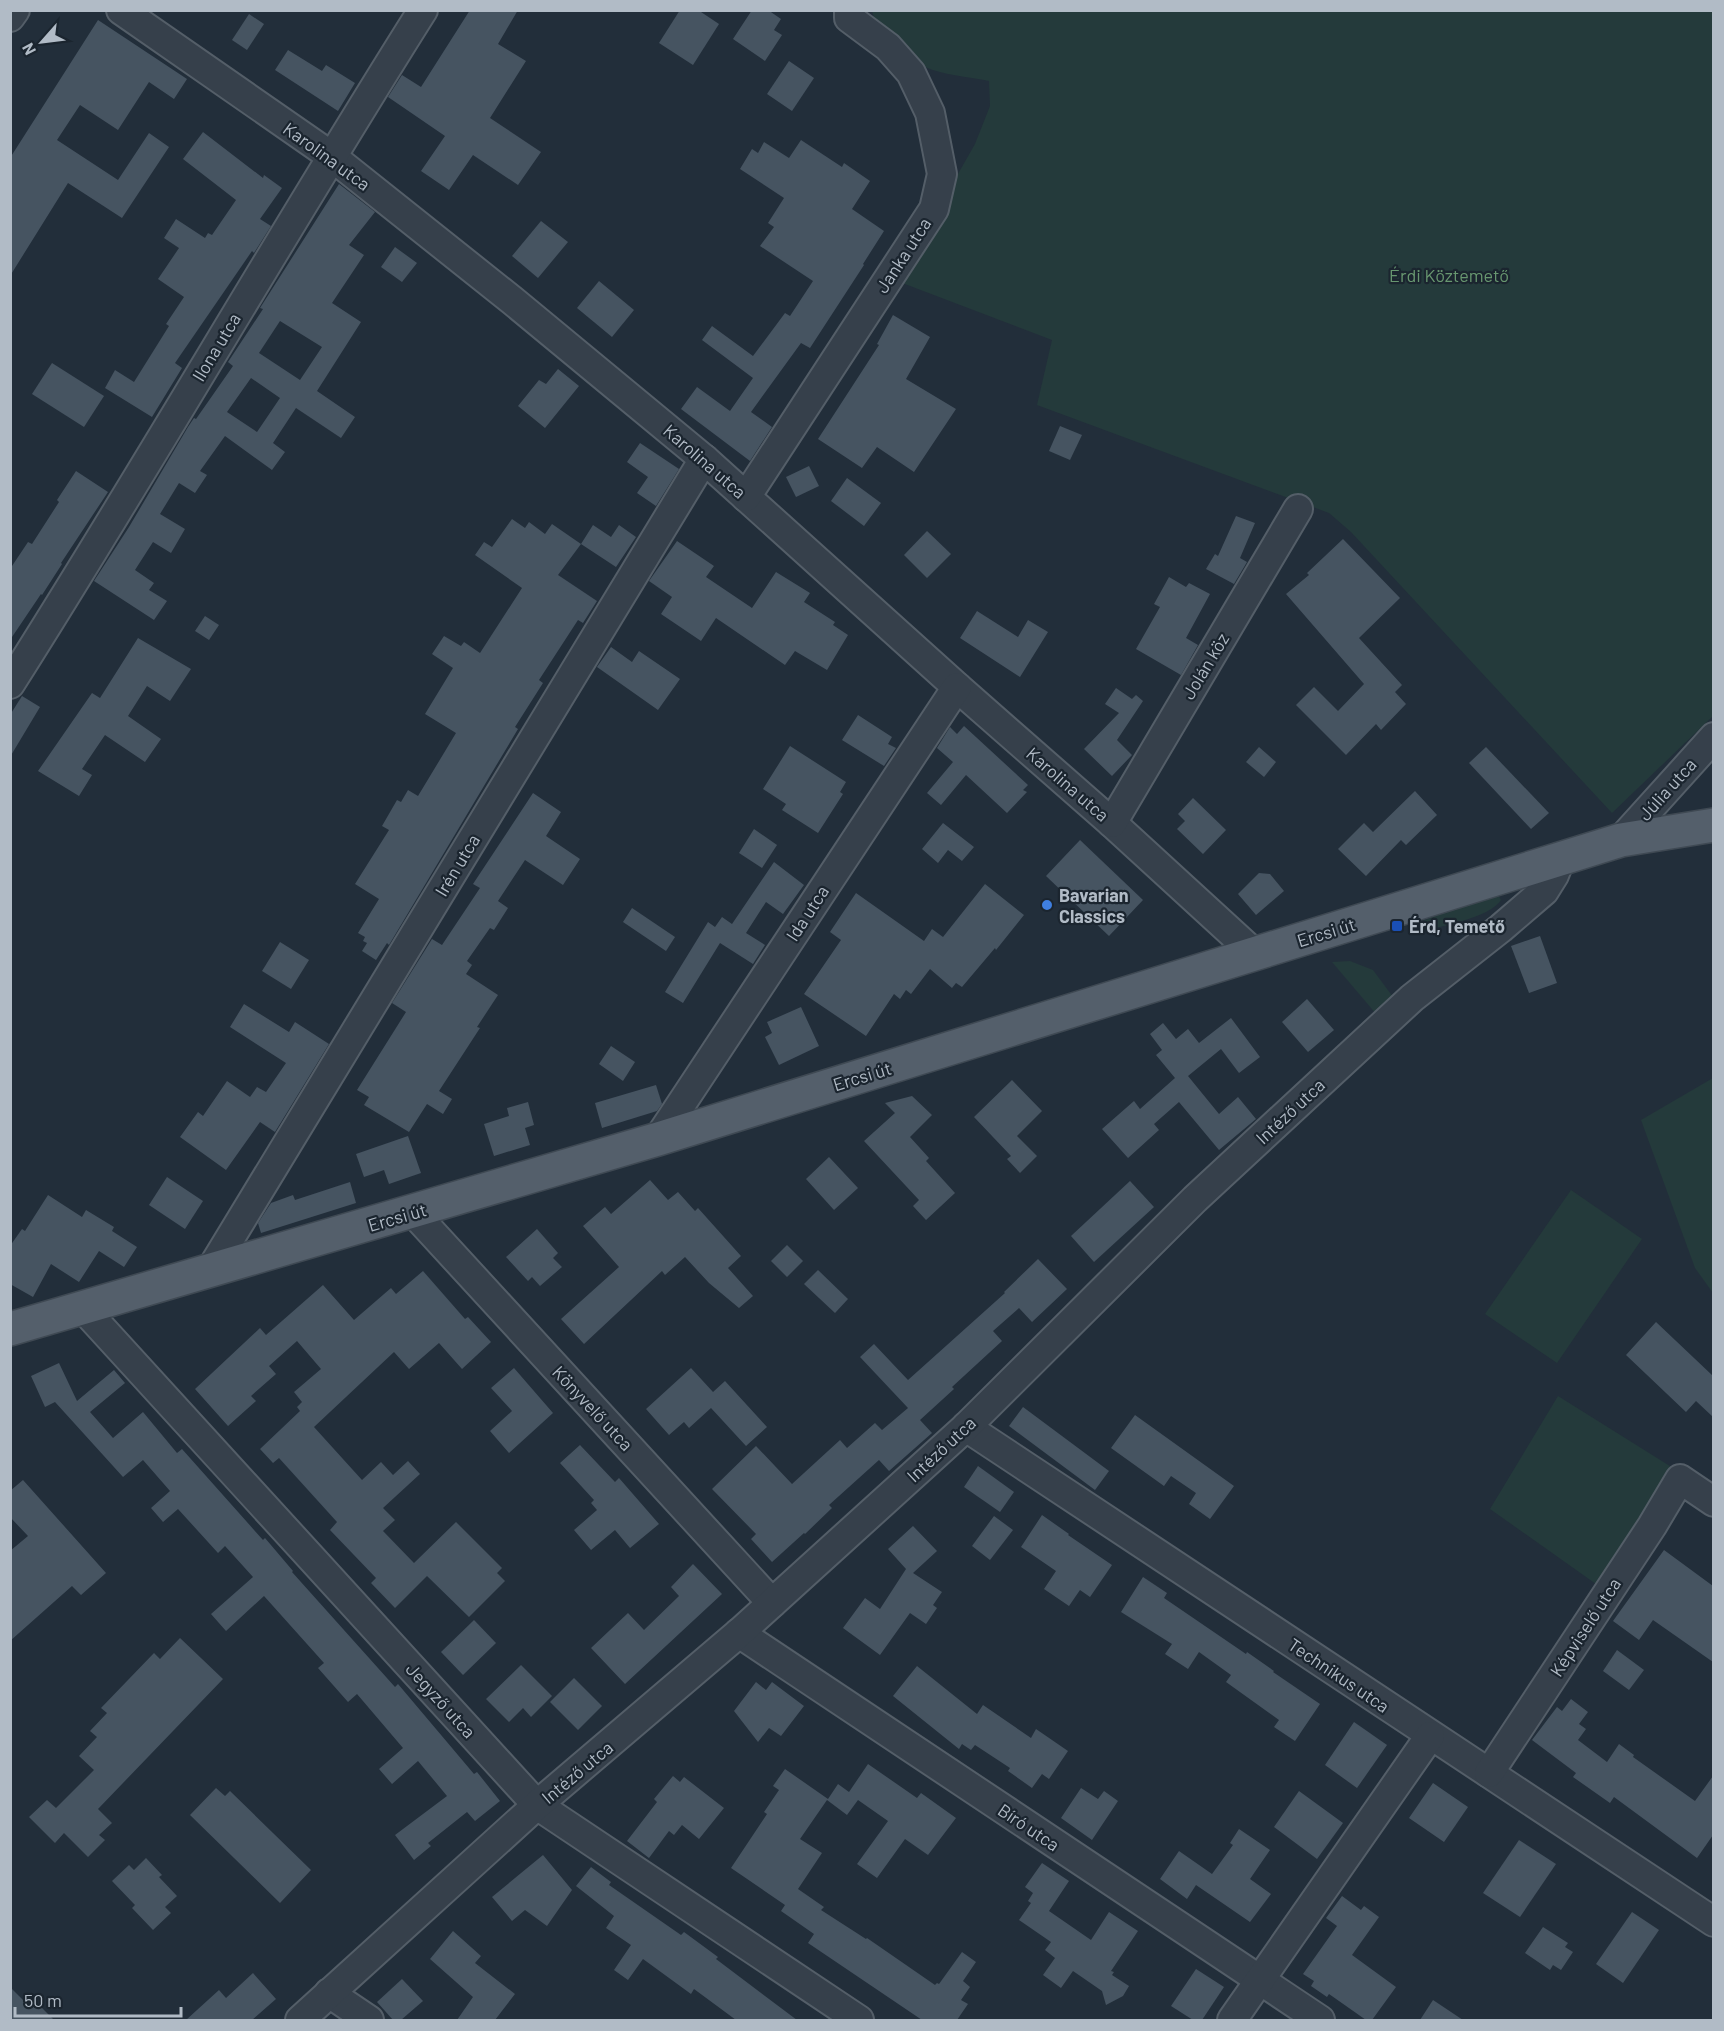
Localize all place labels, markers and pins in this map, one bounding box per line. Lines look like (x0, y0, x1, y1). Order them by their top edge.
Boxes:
place label: Bavarian Classics (1059, 884, 1129, 927)
marker: Bavarian Classics (1040, 898, 1054, 912)
place label: Érd, Temető (1409, 915, 1505, 937)
marker: Érd, Temető (1390, 919, 1404, 933)

